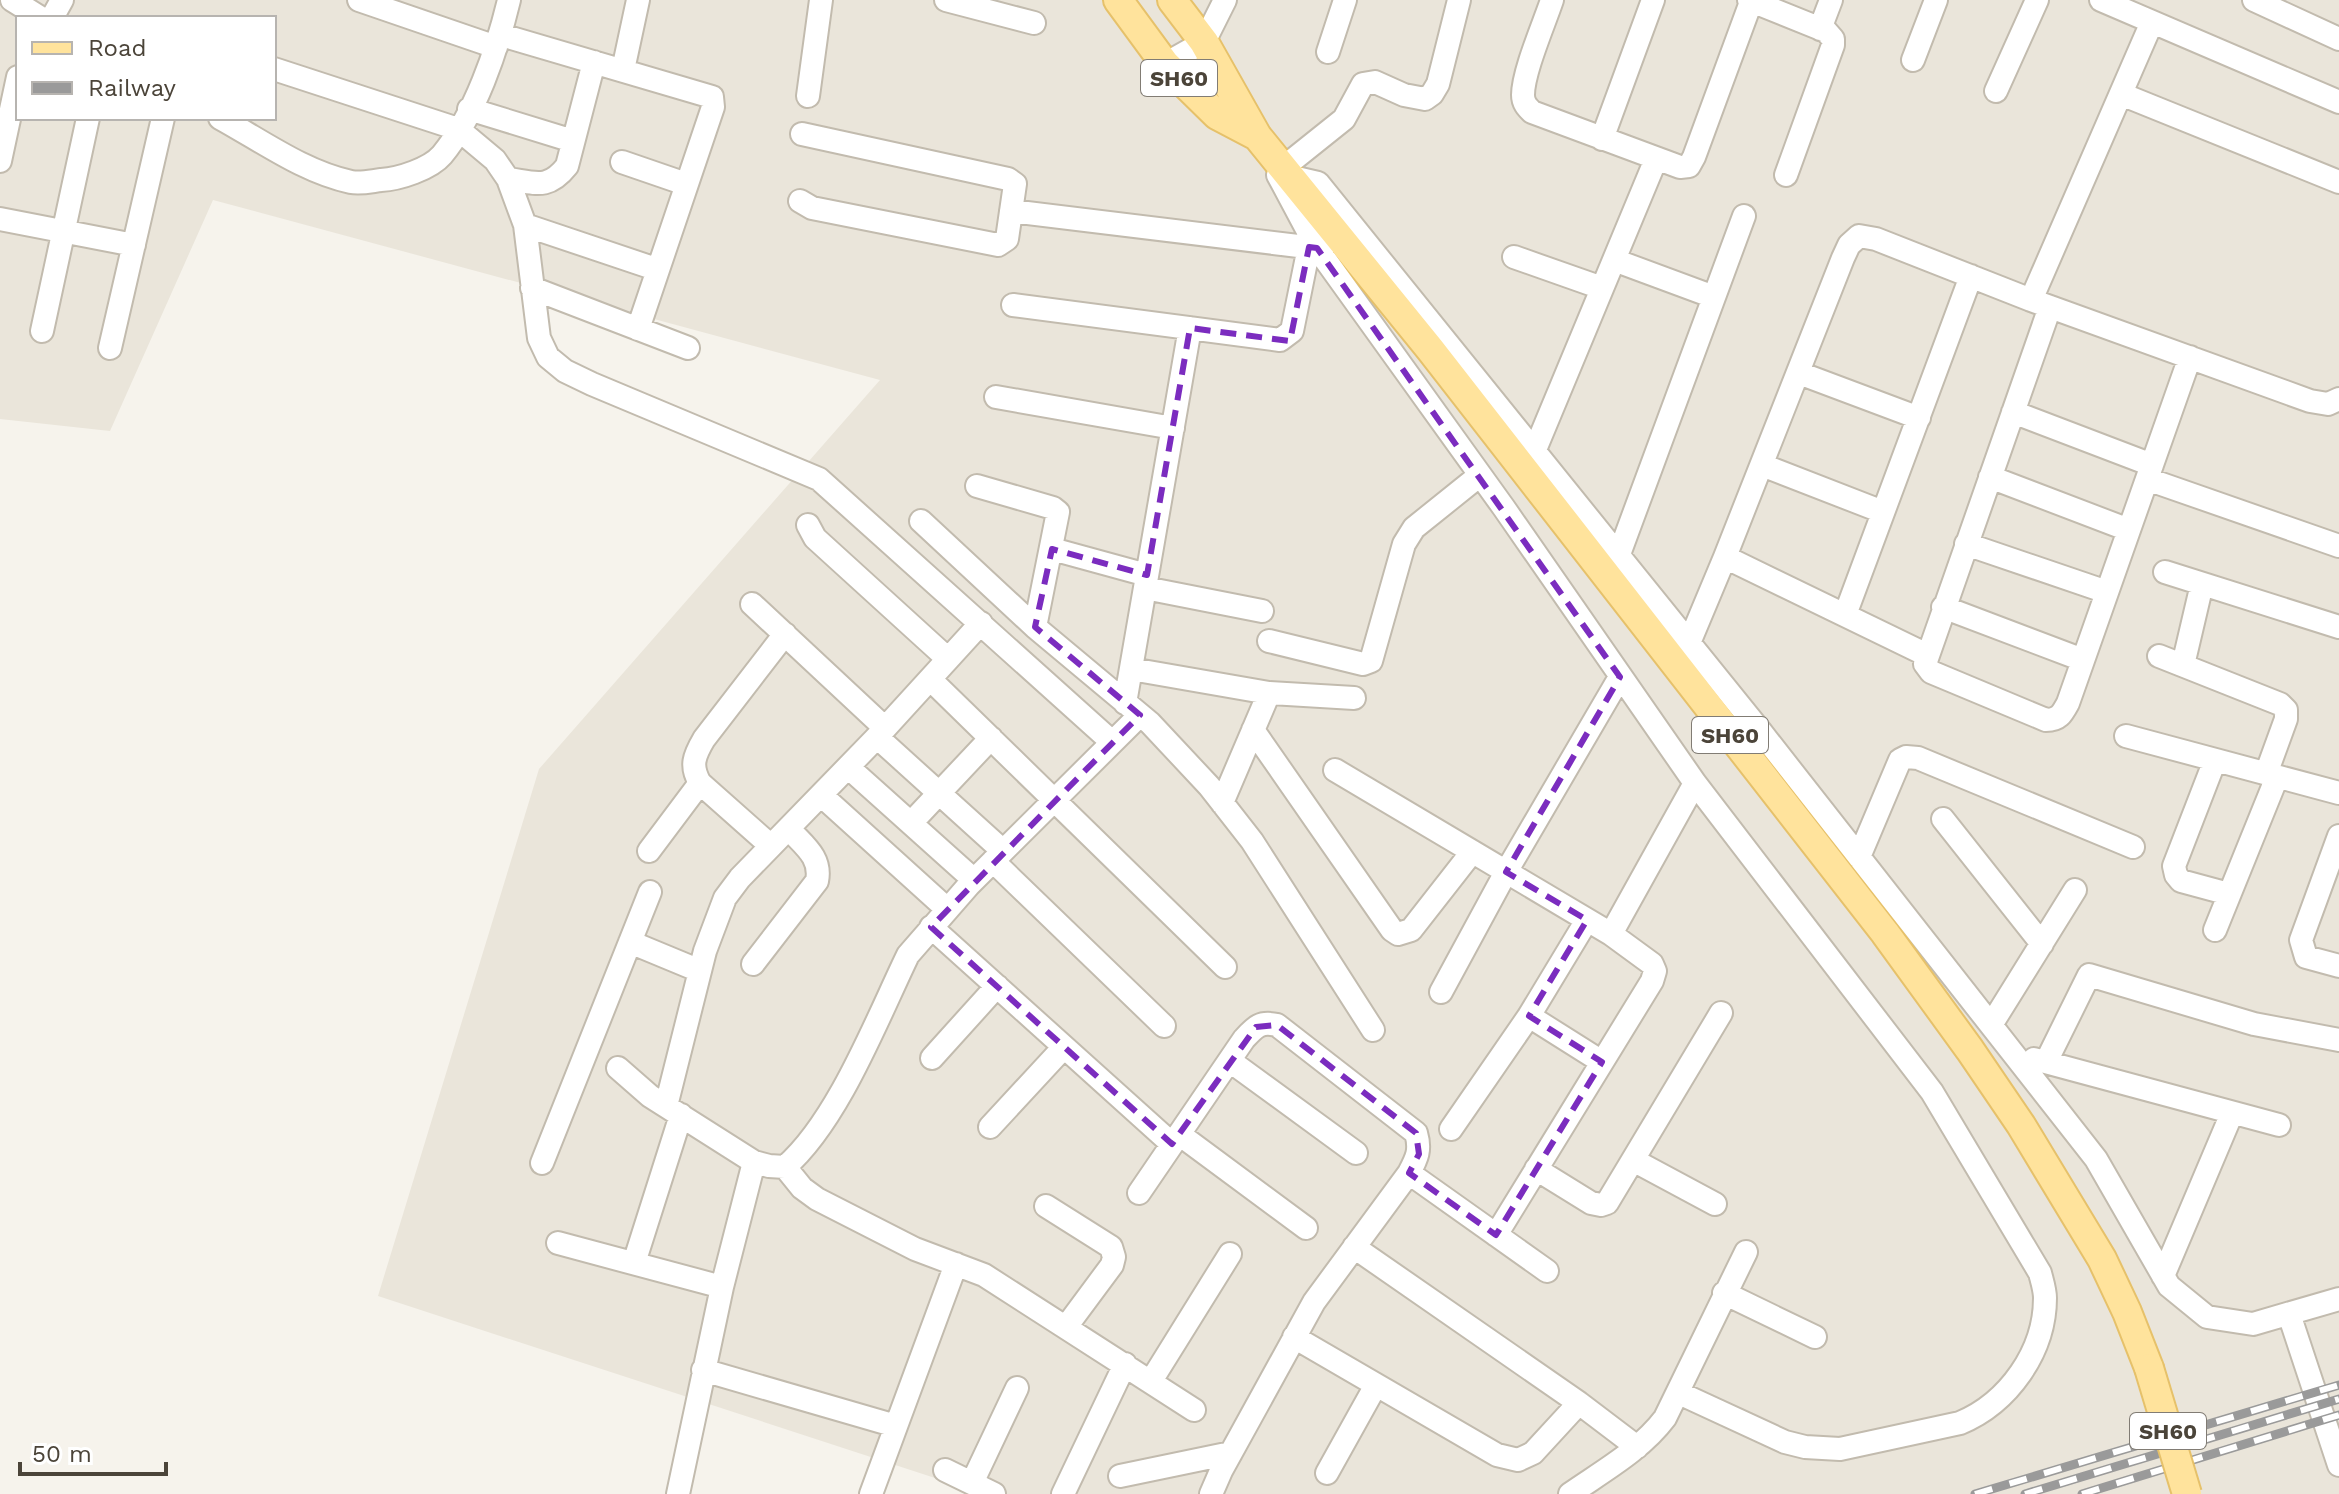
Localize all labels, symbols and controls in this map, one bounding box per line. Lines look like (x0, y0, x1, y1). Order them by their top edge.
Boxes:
legend (16, 16, 276, 120)
text: Road (88, 34, 147, 62)
road number: SH60 (1141, 60, 1217, 96)
text: Railway (88, 74, 177, 102)
road number: SH60 (1692, 717, 1768, 753)
road number: SH60 (2130, 1413, 2206, 1449)
scale bar (20, 1426, 166, 1476)
text: 50 m (32, 1440, 92, 1468)

